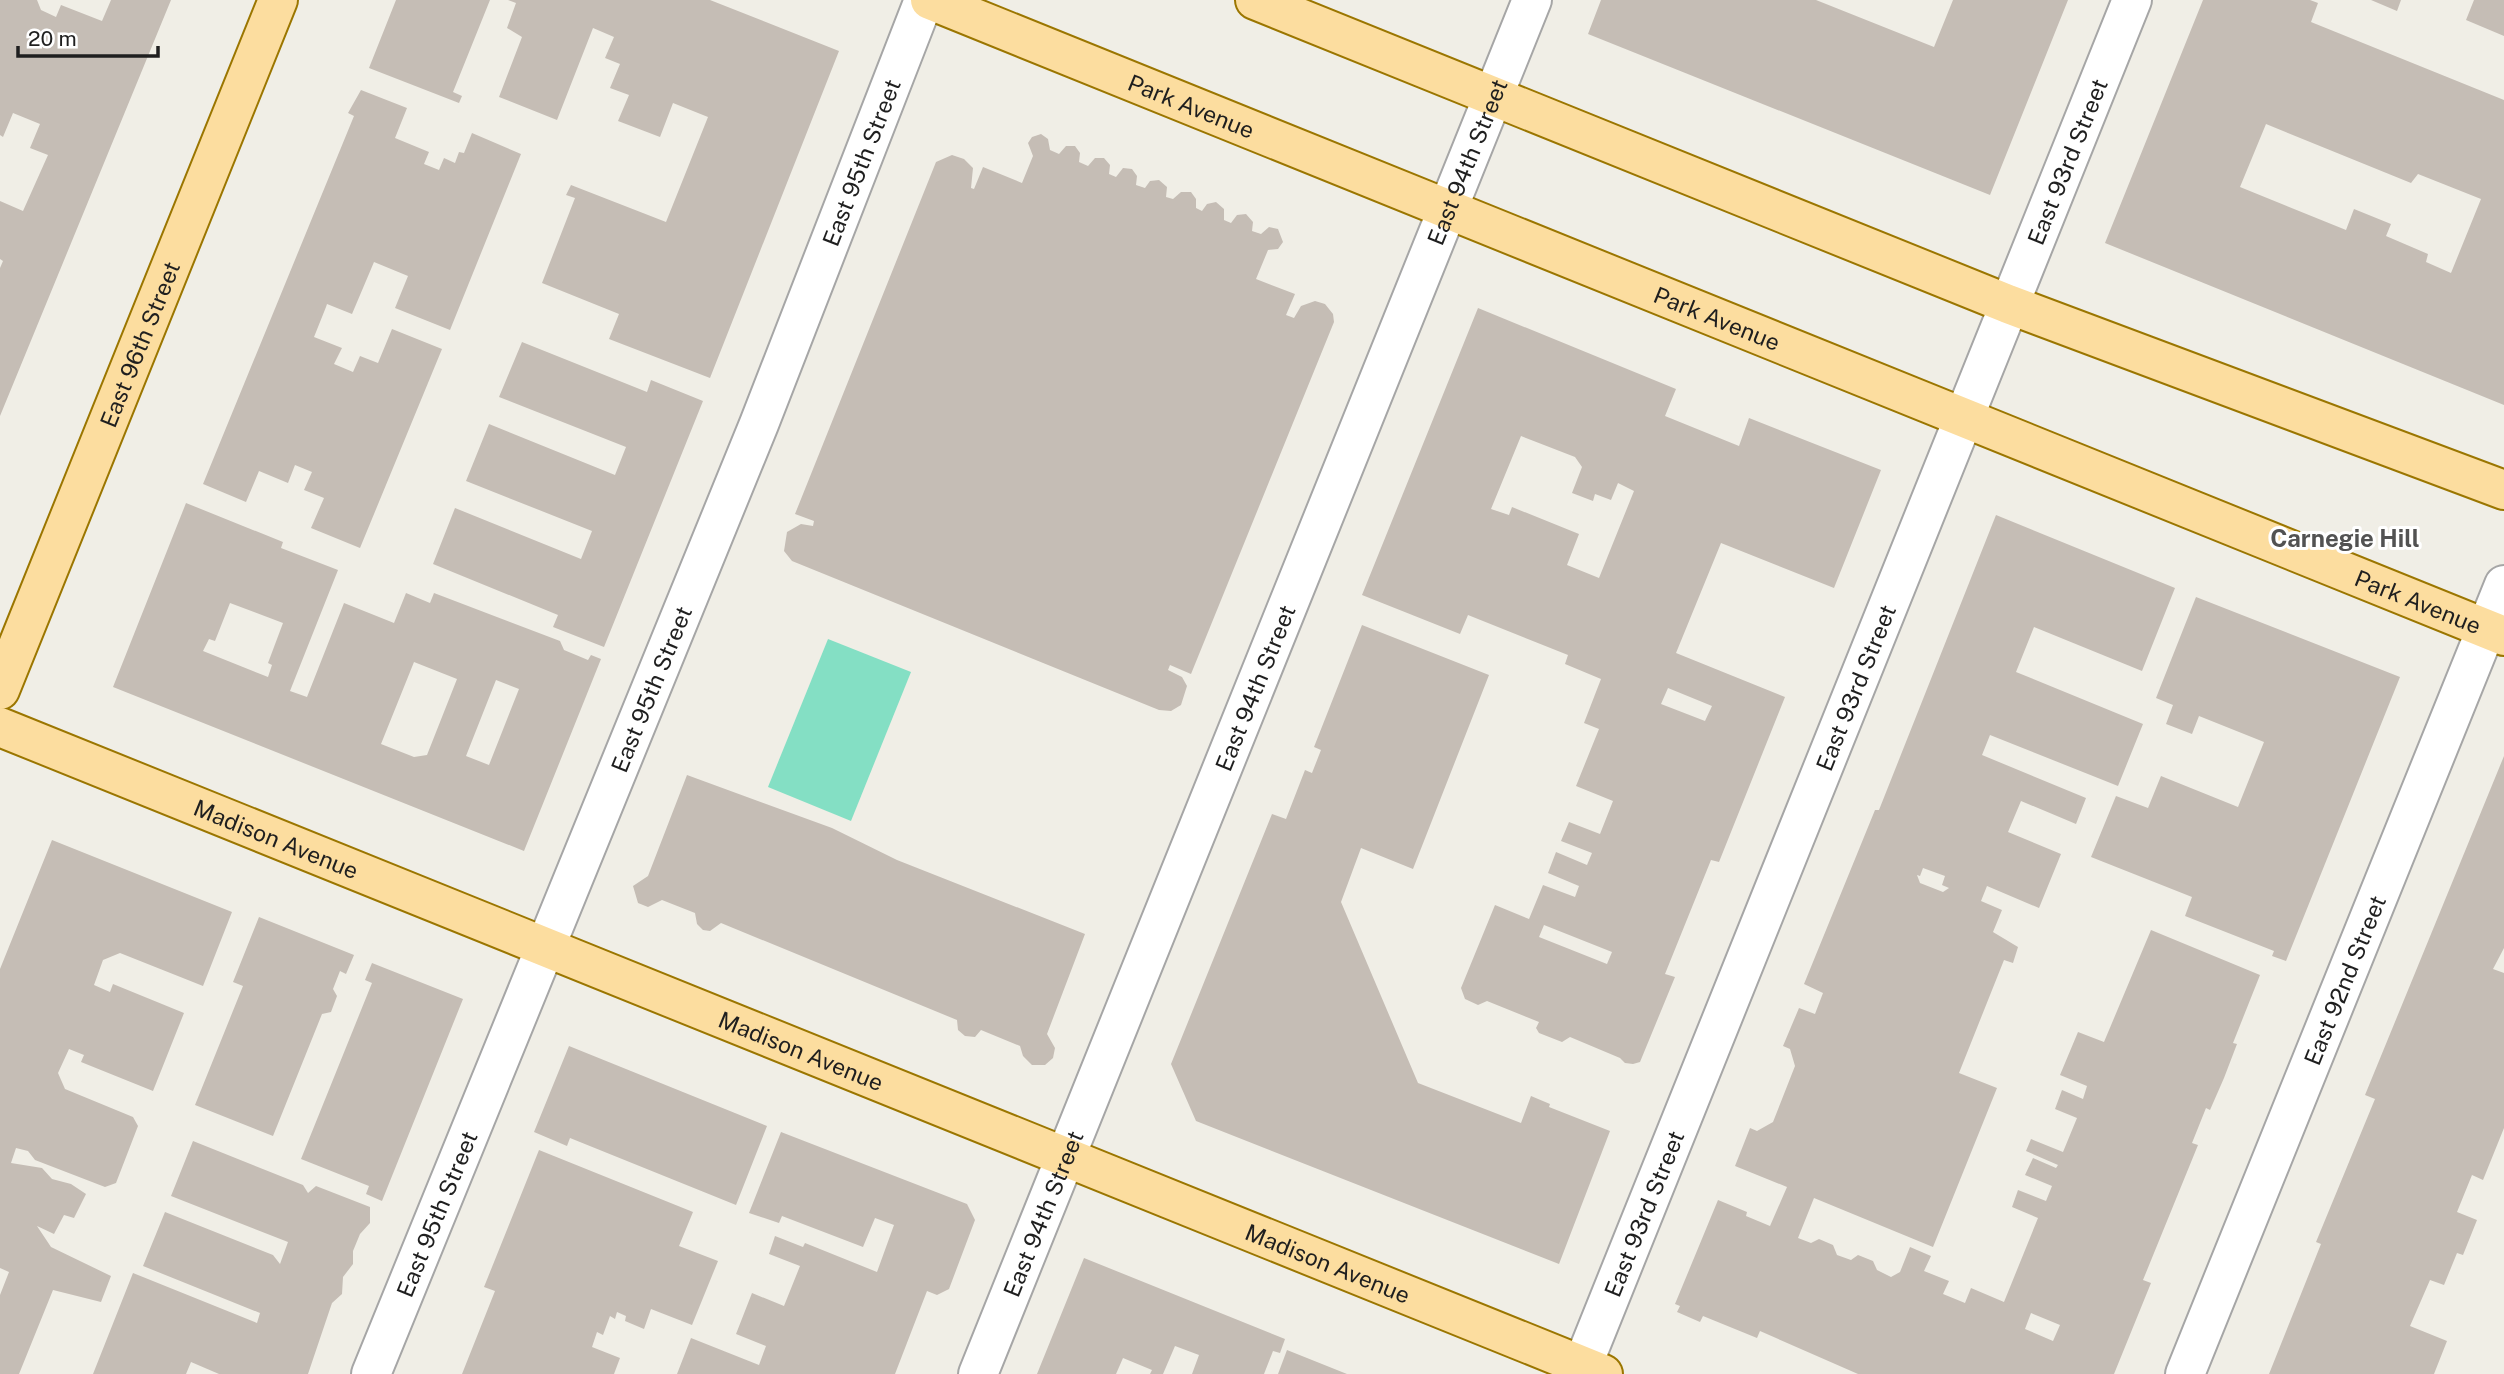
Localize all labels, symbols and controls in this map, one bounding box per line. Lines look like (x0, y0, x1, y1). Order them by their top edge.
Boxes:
scale bar (18, 14, 158, 58)
text: 20 m (28, 26, 77, 51)
street label: Park Avenue (1124, 68, 1259, 143)
street label: East 93rd Street (2021, 74, 2113, 249)
street label: East 95th Street (816, 75, 905, 250)
street label: East 94th Street (1421, 75, 1512, 249)
street label: East 96th Street (94, 257, 185, 431)
street label: Park Avenue (1650, 281, 1784, 356)
district label: Carnegie Hill (2270, 524, 2420, 552)
street label: Park Avenue (2351, 564, 2485, 639)
street label: East 93rd Street (1810, 600, 1901, 775)
street label: East 94th Street (1209, 601, 1300, 775)
street label: East 95th Street (605, 602, 697, 776)
street label: Madison Avenue (190, 793, 363, 884)
street label: East 92nd Street (2298, 891, 2391, 1069)
street label: Madison Avenue (715, 1005, 887, 1096)
street label: East 93rd Street (1598, 1126, 1689, 1301)
street label: East 95th Street (390, 1127, 482, 1301)
street label: East 94th Street (997, 1127, 1088, 1300)
street label: Madison Avenue (1242, 1218, 1414, 1308)

